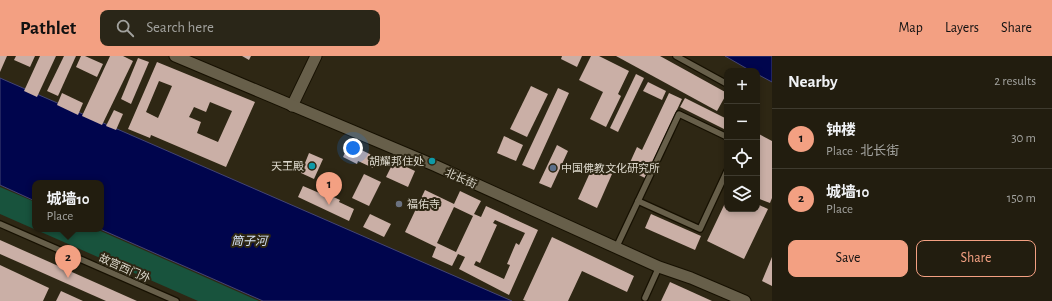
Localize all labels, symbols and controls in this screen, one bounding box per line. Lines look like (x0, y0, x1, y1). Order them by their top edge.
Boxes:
search box (100, 10, 380, 46)
icon: search (114, 17, 136, 39)
text: Pathlet (20, 19, 76, 38)
text: Search here (146, 20, 214, 35)
text: Map (898, 21, 923, 35)
text: Layers (945, 21, 979, 35)
text: Share (1001, 21, 1032, 35)
map controls (724, 68, 760, 212)
button: + (724, 68, 760, 104)
text: Nearby (788, 73, 838, 90)
text: 2 results (994, 75, 1036, 88)
button: − (724, 104, 760, 140)
text: 钟楼 (826, 123, 856, 138)
text: 1 (799, 132, 803, 145)
text: 30 m (1011, 132, 1036, 145)
your location (343, 138, 363, 158)
button: locate (724, 140, 760, 176)
text: Place · 北长街 (826, 145, 899, 158)
place label: 胡耀邦住处 (369, 155, 424, 167)
marker: 胡耀邦住处 (427, 156, 437, 166)
place label: 天王殿 (271, 161, 304, 172)
marker: 天王殿 (307, 161, 317, 171)
place label: 中国佛教文化研究所 (561, 162, 660, 174)
marker: 中国佛教文化研究所 (548, 163, 558, 173)
street label: 北长街 (443, 166, 479, 190)
pin: 1 (316, 172, 342, 205)
button: layers (724, 176, 760, 212)
popup (32, 180, 104, 232)
text: 城墙10 (826, 185, 869, 200)
text: 城墙10 (46, 192, 90, 207)
text: 2 (798, 192, 804, 205)
text: 150 m (1007, 192, 1036, 205)
place label: 福佑寺 (407, 198, 440, 210)
marker: 福佑寺 (394, 199, 404, 209)
text: Place (826, 203, 853, 216)
text: Place (46, 210, 73, 223)
water label: 筒子河 (231, 234, 269, 247)
button: Save (788, 240, 908, 277)
button: Share (916, 240, 1036, 277)
pin: 2 (55, 245, 81, 278)
street label: 故宫西门外 (97, 251, 153, 285)

